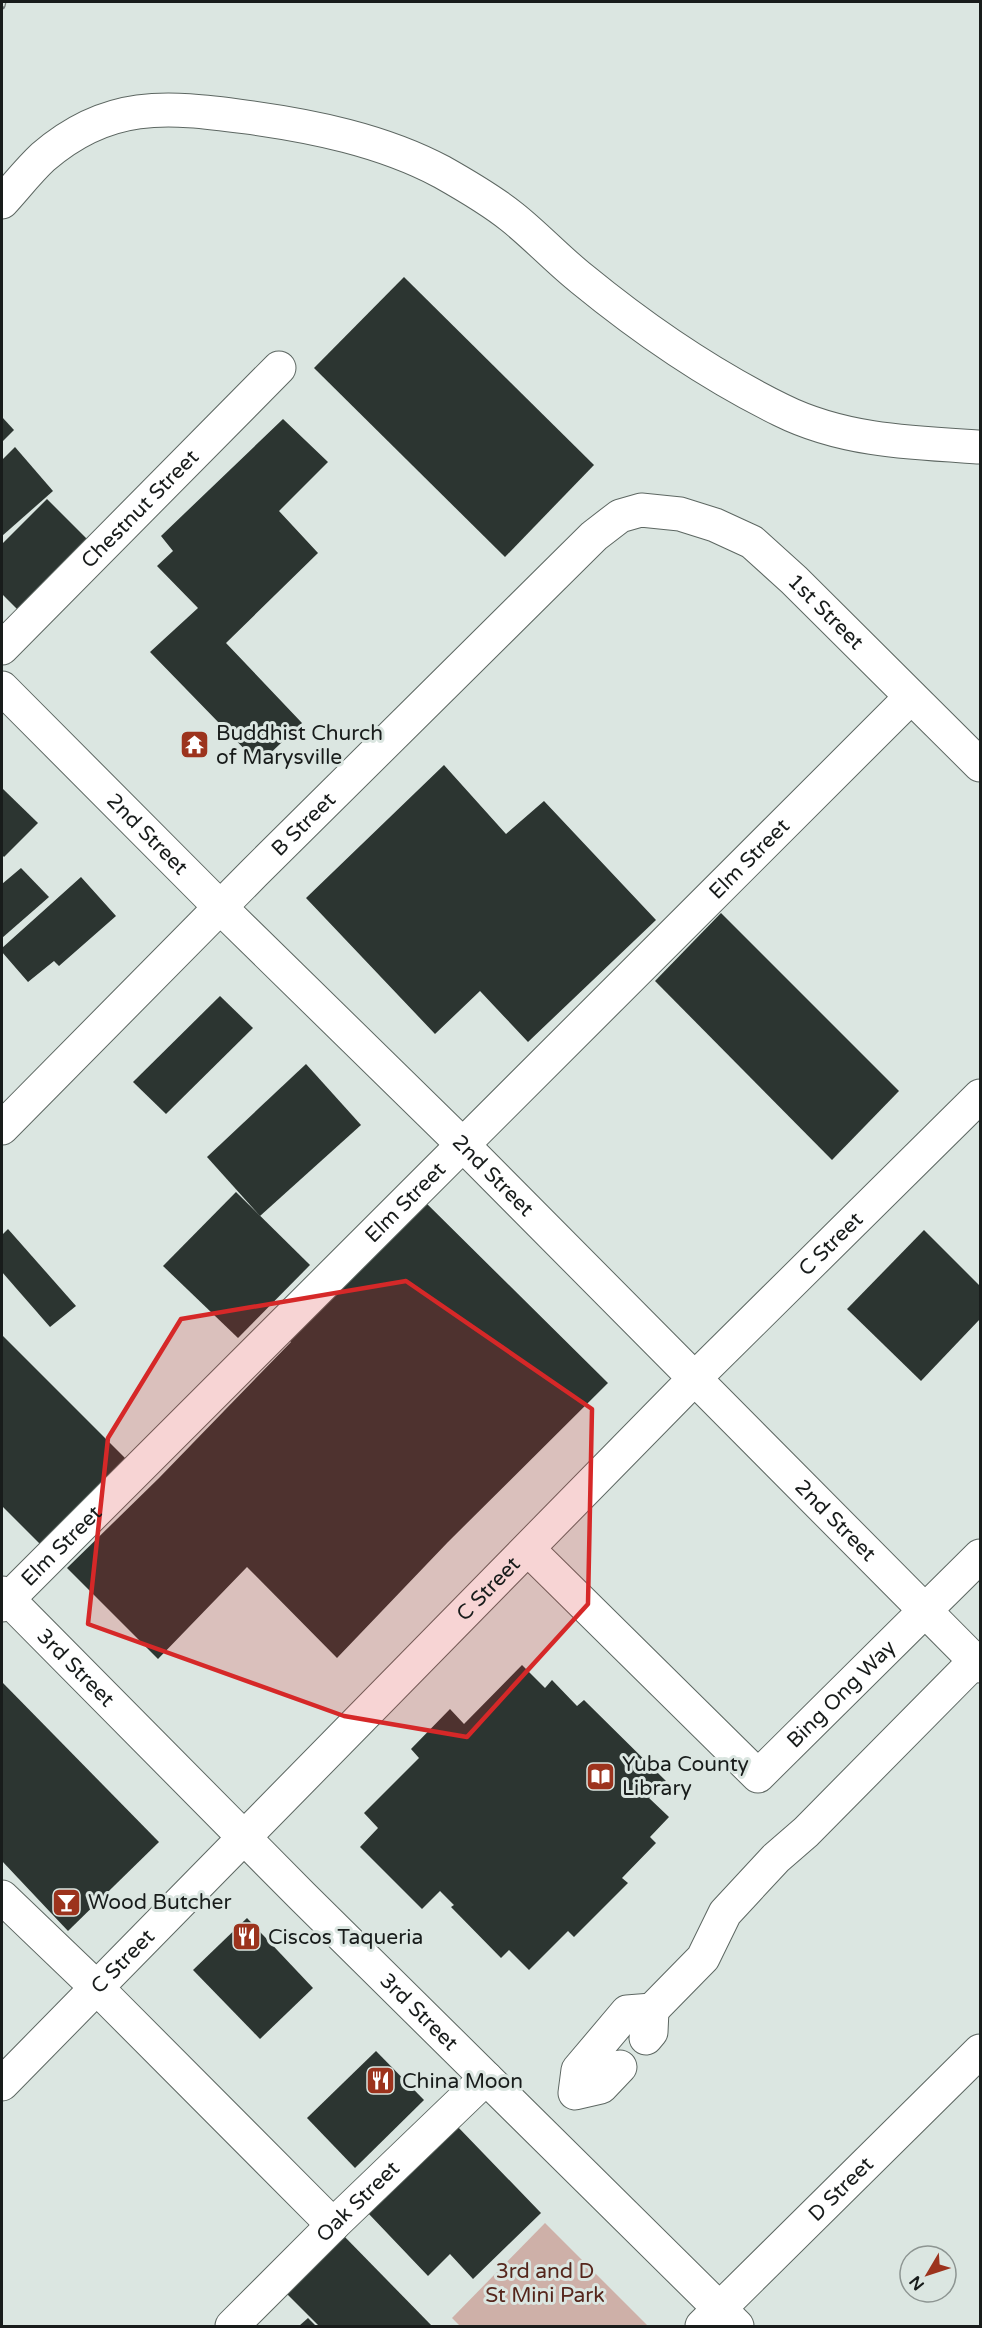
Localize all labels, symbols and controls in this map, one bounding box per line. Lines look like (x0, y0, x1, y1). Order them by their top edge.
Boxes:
street label: Chestnut Street (76, 444, 204, 573)
street label: 1st Street (783, 569, 869, 655)
place label: Buddhist Church of Marysville (216, 721, 383, 770)
temple icon: Buddhist Church of Marysville (179, 729, 211, 761)
street label: B Street (266, 787, 341, 861)
street label: 2nd Street (102, 788, 193, 880)
street label: Elm Street (704, 813, 795, 904)
street label: 2nd Street (447, 1129, 539, 1221)
street label: Elm Street (360, 1157, 451, 1248)
street label: C Street (793, 1207, 868, 1281)
street label: 2nd Street (790, 1474, 881, 1566)
street label: Elm Street (16, 1500, 107, 1591)
street label: C Street (451, 1551, 525, 1626)
street label: 3rd Street (32, 1623, 120, 1712)
street label: Bing Ong Way (781, 1635, 901, 1753)
place label: Yuba County Library (622, 1752, 749, 1801)
library icon: Yuba County Library (585, 1760, 617, 1792)
bar icon: Wood Butcher (51, 1886, 83, 1918)
place label: Wood Butcher (88, 1890, 232, 1915)
restaurant icon: Ciscos Taqueria (231, 1921, 263, 1953)
street label: C Street (85, 1924, 159, 1999)
place label: Ciscos Taqueria (268, 1925, 423, 1950)
street label: 3rd Street (375, 1968, 463, 2056)
restaurant icon: China Moon (365, 2065, 397, 2097)
place label: China Moon (402, 2069, 523, 2094)
street label: D Street (803, 2151, 878, 2226)
street label: Oak Street (311, 2156, 404, 2247)
north arrow (898, 2244, 958, 2304)
park label: 3rd and D St Mini Park (485, 2259, 605, 2308)
text: N (905, 2272, 929, 2294)

